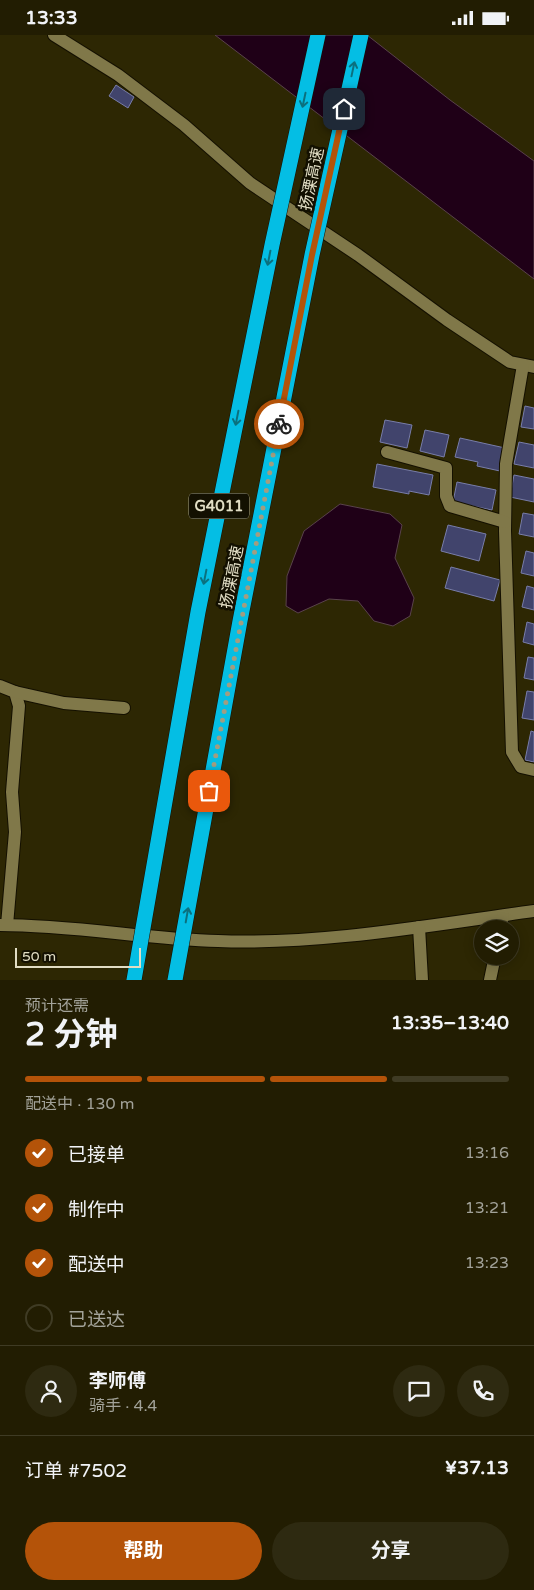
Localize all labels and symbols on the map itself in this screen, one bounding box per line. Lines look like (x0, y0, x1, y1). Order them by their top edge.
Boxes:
one-way arrow (349, 61, 358, 77)
pin (323, 88, 365, 130)
one-way arrow (299, 91, 308, 107)
street label: 扬溧高速 (296, 146, 328, 213)
one-way arrow (264, 250, 274, 266)
courier (254, 399, 304, 449)
one-way arrow (232, 409, 241, 425)
road number: G4011 (189, 493, 249, 519)
street label: 扬溧高速 (216, 544, 248, 611)
one-way arrow (200, 569, 209, 585)
pin (188, 770, 230, 812)
one-way arrow (182, 907, 192, 923)
scale bar (15, 945, 141, 968)

